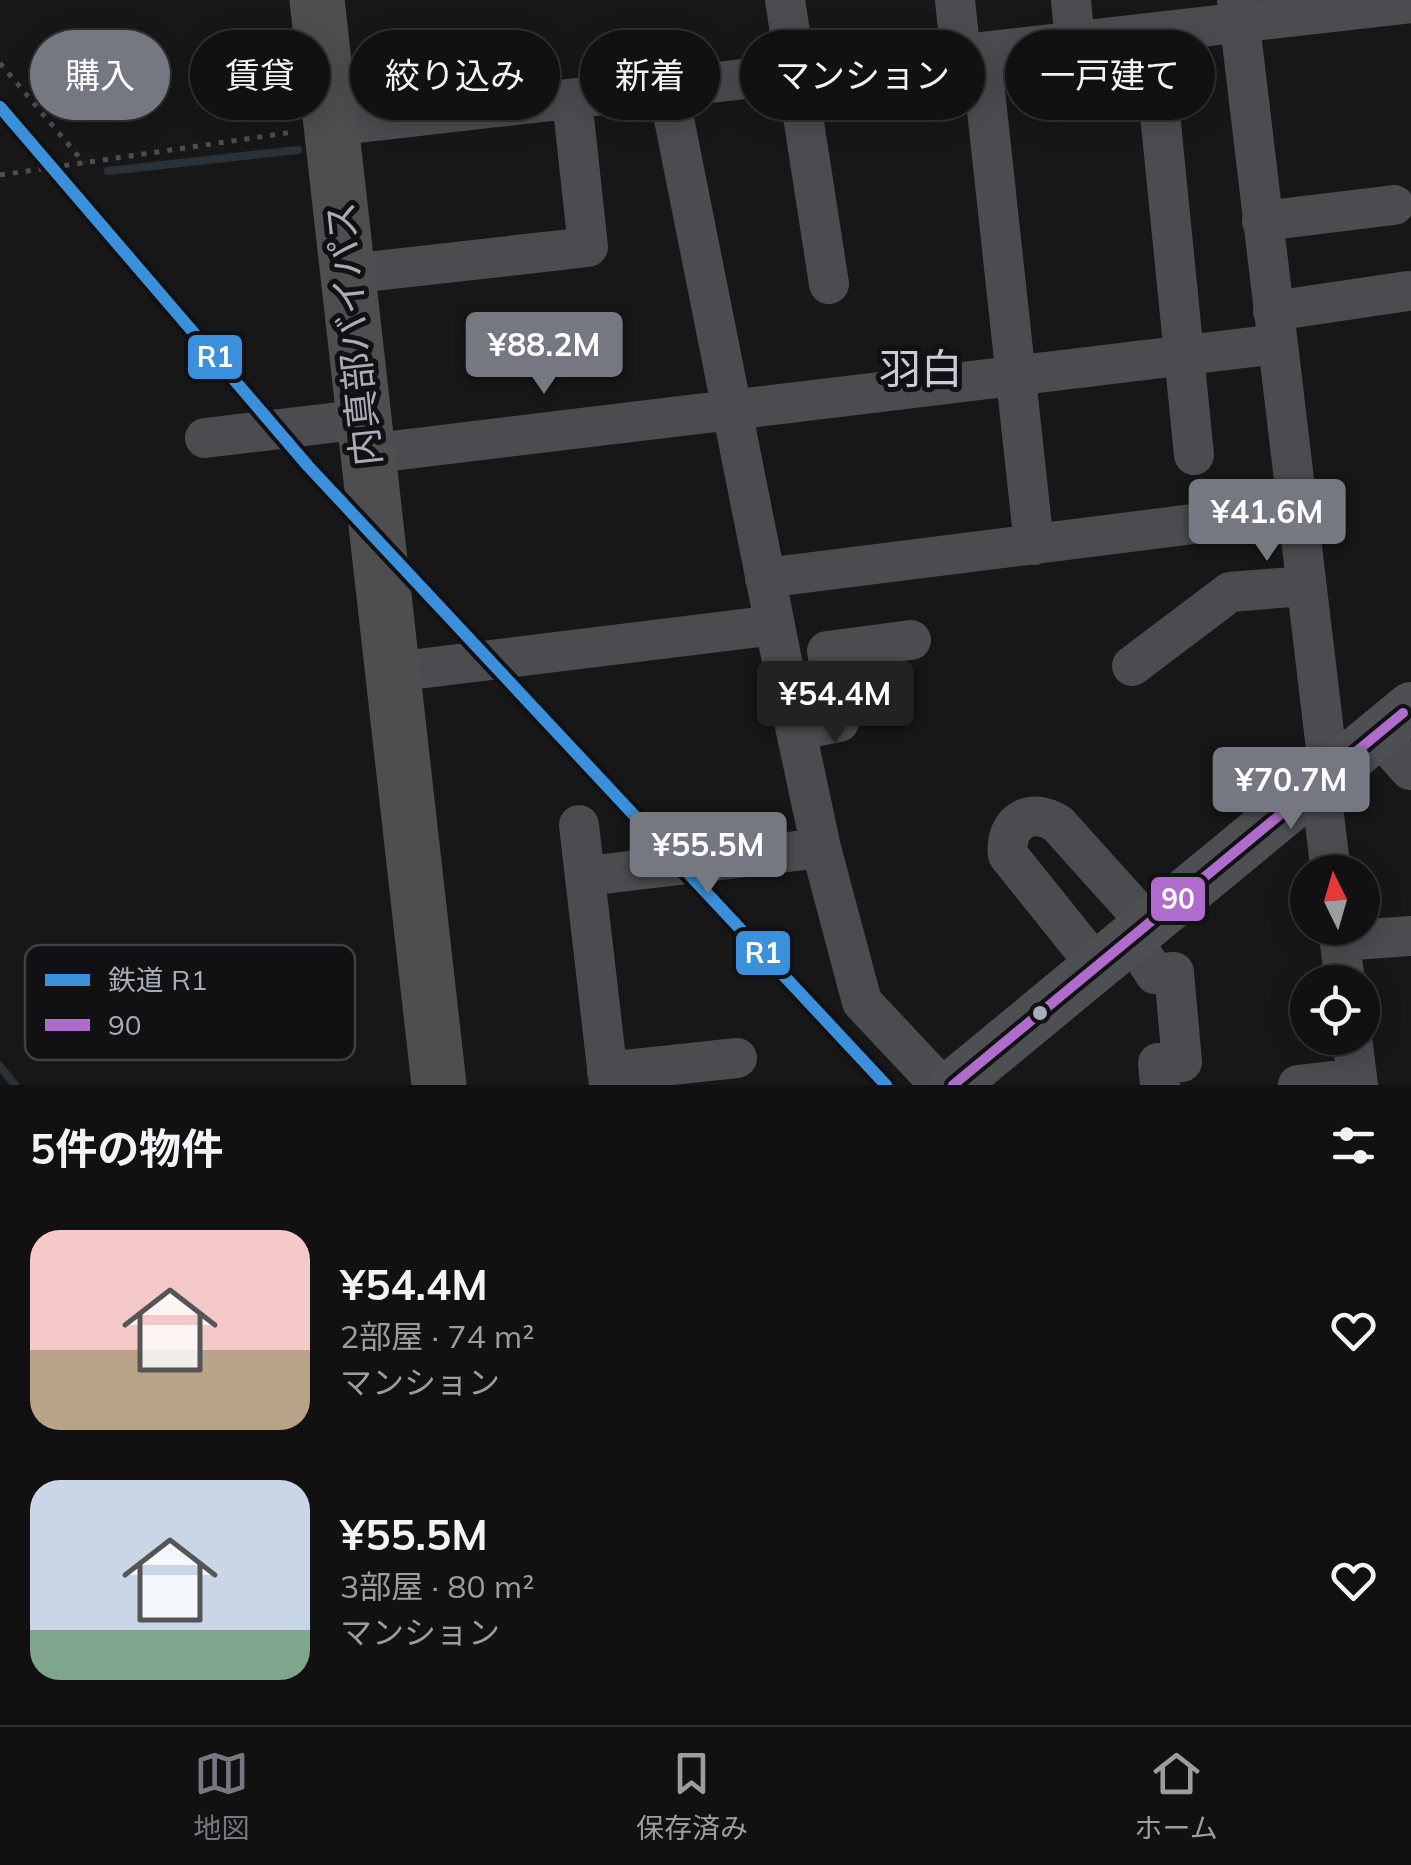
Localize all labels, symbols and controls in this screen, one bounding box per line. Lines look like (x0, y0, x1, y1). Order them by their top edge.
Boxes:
chip: 購入 (30, 30, 170, 120)
chip: 賃貸 (190, 30, 330, 120)
chip: 絞り込み (350, 30, 560, 120)
chip: 新着 (580, 30, 720, 120)
chip: マンション (740, 30, 985, 120)
chip: 一戸建て (1005, 30, 1215, 120)
street label: 内真部バイパス (315, 200, 391, 469)
pin: ¥88.2M (463, 312, 625, 397)
text: ¥88.2M (488, 324, 600, 364)
line badge: R1 (186, 333, 244, 381)
text: R1 (197, 339, 233, 374)
district label: 羽白 (879, 342, 963, 395)
pin: ¥41.6M (1186, 479, 1348, 564)
text: ¥41.6M (1211, 491, 1323, 531)
pin: ¥54.4M (754, 661, 916, 746)
text: ¥54.4M (779, 673, 891, 713)
pin: ¥70.7M (1210, 747, 1372, 832)
text: ¥70.7M (1235, 759, 1347, 799)
pin: ¥55.5M (627, 812, 789, 897)
text: ¥55.5M (652, 824, 764, 864)
north arrow (1290, 855, 1380, 945)
map controls (1290, 855, 1380, 1055)
line badge: 90 (1149, 875, 1207, 923)
text: 90 (1161, 881, 1195, 916)
line badge: R1 (734, 929, 792, 977)
text: R1 (745, 935, 781, 970)
legend (25, 945, 355, 1060)
text: 鉄道 R1 (108, 962, 208, 997)
button: locate (1290, 965, 1380, 1055)
unlabelled marker (1030, 1003, 1050, 1023)
text: 90 (108, 1007, 142, 1042)
icon: filters (1326, 1118, 1381, 1173)
text: 5件の物件 (30, 1122, 223, 1175)
text: ¥54.4M (340, 1258, 488, 1311)
icon: home (110, 1270, 230, 1390)
icon: heart (1326, 1303, 1381, 1358)
text: 2部屋 · 74 m² (340, 1316, 534, 1356)
text: マンション (340, 1362, 500, 1402)
text: ¥55.5M (340, 1508, 488, 1561)
icon: home (110, 1520, 230, 1640)
icon: heart (1326, 1553, 1381, 1608)
text: 3部屋 · 80 m² (340, 1566, 534, 1606)
text: マンション (340, 1612, 500, 1652)
tab: 地図 (193, 1746, 249, 1846)
tab: 保存済み (636, 1746, 748, 1846)
tab: ホーム (1135, 1746, 1218, 1846)

